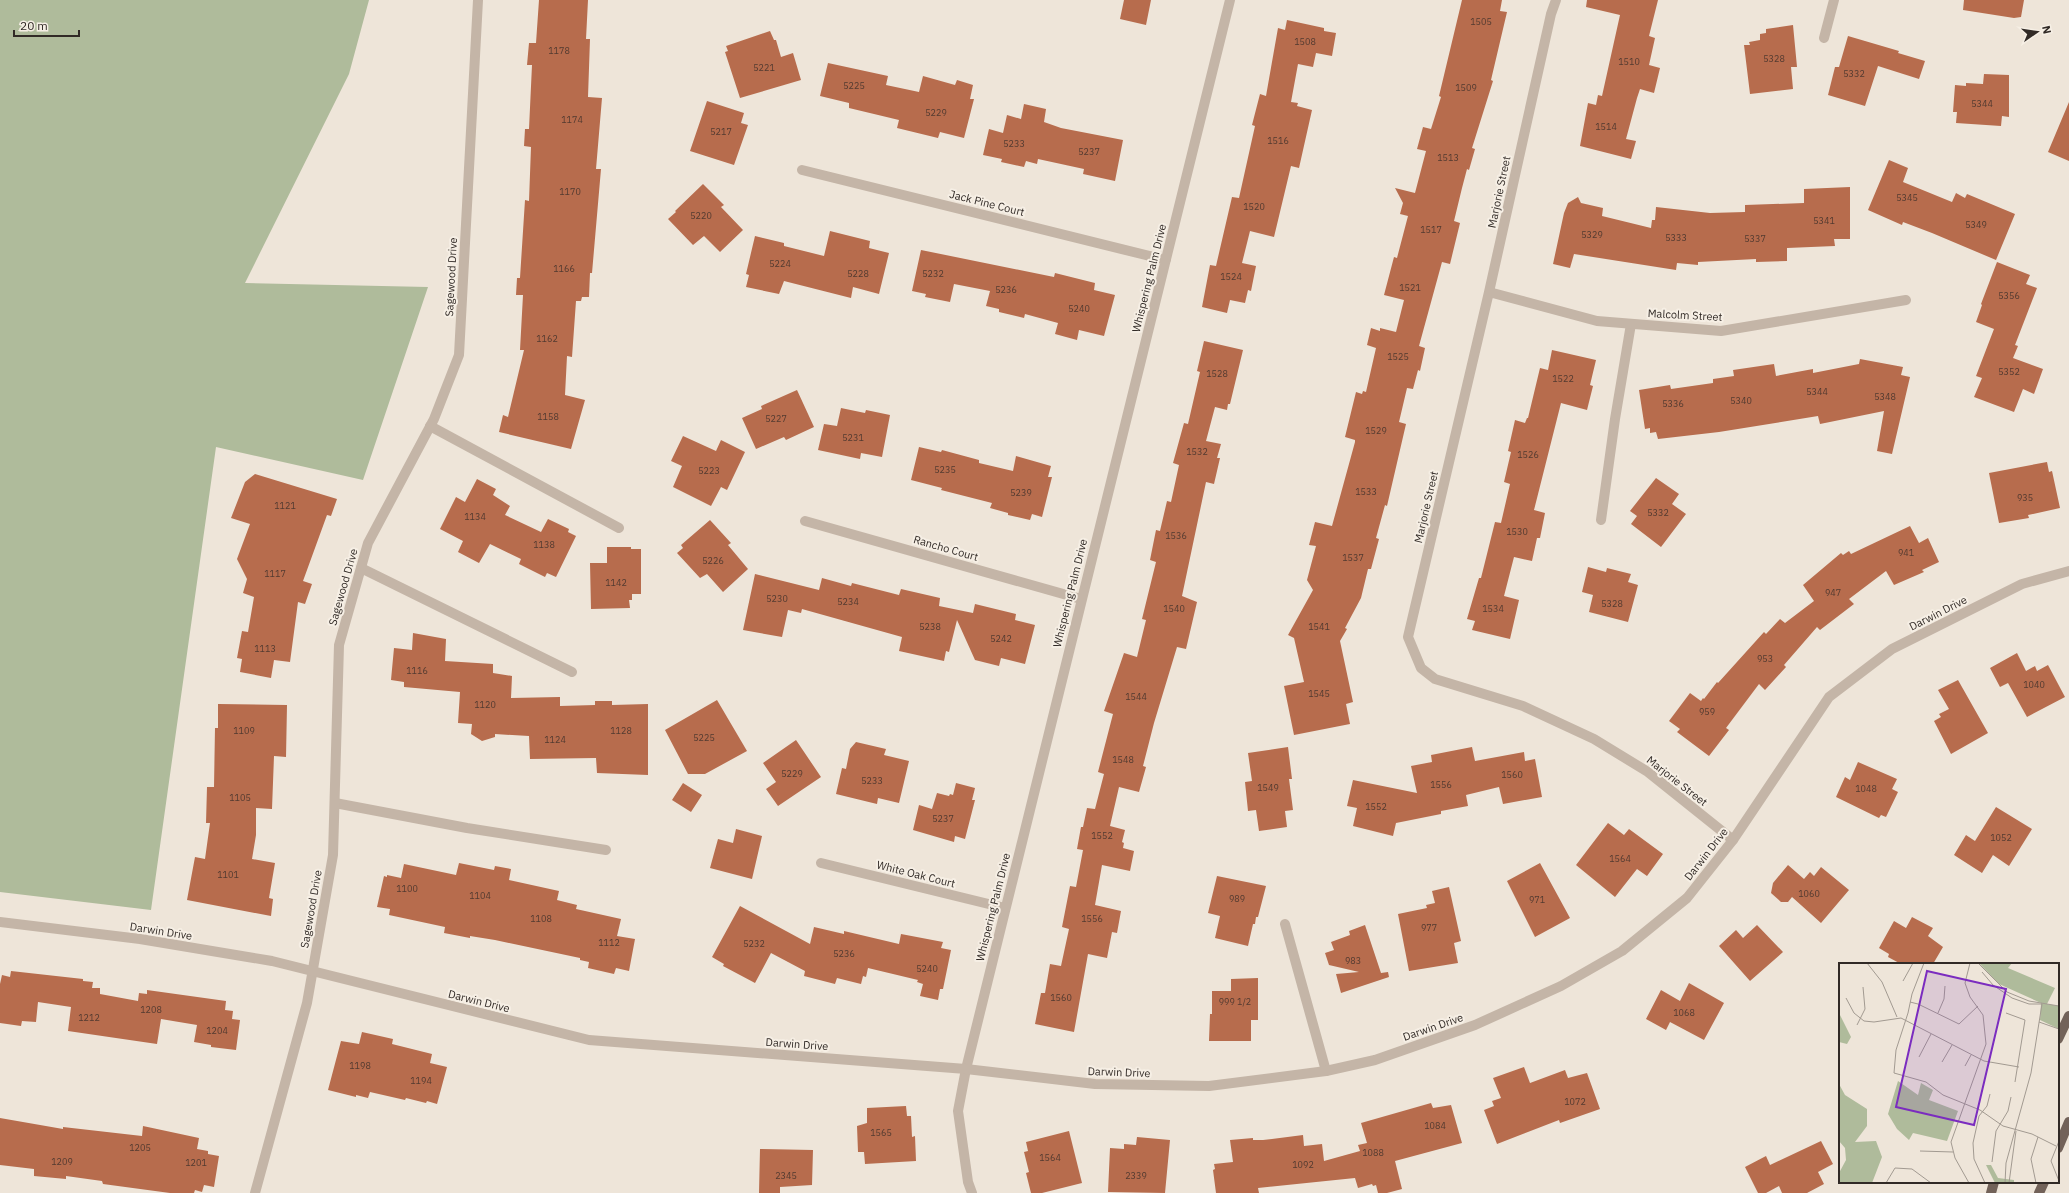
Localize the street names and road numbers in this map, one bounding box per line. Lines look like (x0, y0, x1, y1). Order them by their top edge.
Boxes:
street label: Marjorie Street (1485, 155, 1513, 229)
street label: Jack Pine Court (948, 187, 1026, 219)
street label: Whispering Palm Drive (1129, 222, 1169, 334)
street label: Sagewood Drive (442, 237, 460, 317)
street label: Malcolm Street (1647, 306, 1723, 324)
street label: Marjorie Street (1411, 470, 1441, 544)
street label: Rancho Court (912, 532, 980, 564)
street label: Whispering Palm Drive (1050, 537, 1090, 649)
street label: Sagewood Drive (325, 547, 361, 627)
street label: Darwin Drive (1907, 592, 1969, 634)
street label: Marjorie Street (1644, 753, 1710, 809)
street label: Darwin Drive (1681, 825, 1731, 883)
street label: Whispering Palm Drive (973, 851, 1013, 963)
street label: White Oak Court (875, 857, 957, 891)
street label: Sagewood Drive (297, 869, 325, 949)
street label: Darwin Drive (129, 919, 193, 943)
street label: Darwin Drive (447, 987, 511, 1015)
street label: Darwin Drive (1401, 1010, 1465, 1044)
street label: Darwin Drive (765, 1035, 829, 1053)
street label: Darwin Drive (1087, 1064, 1151, 1080)

